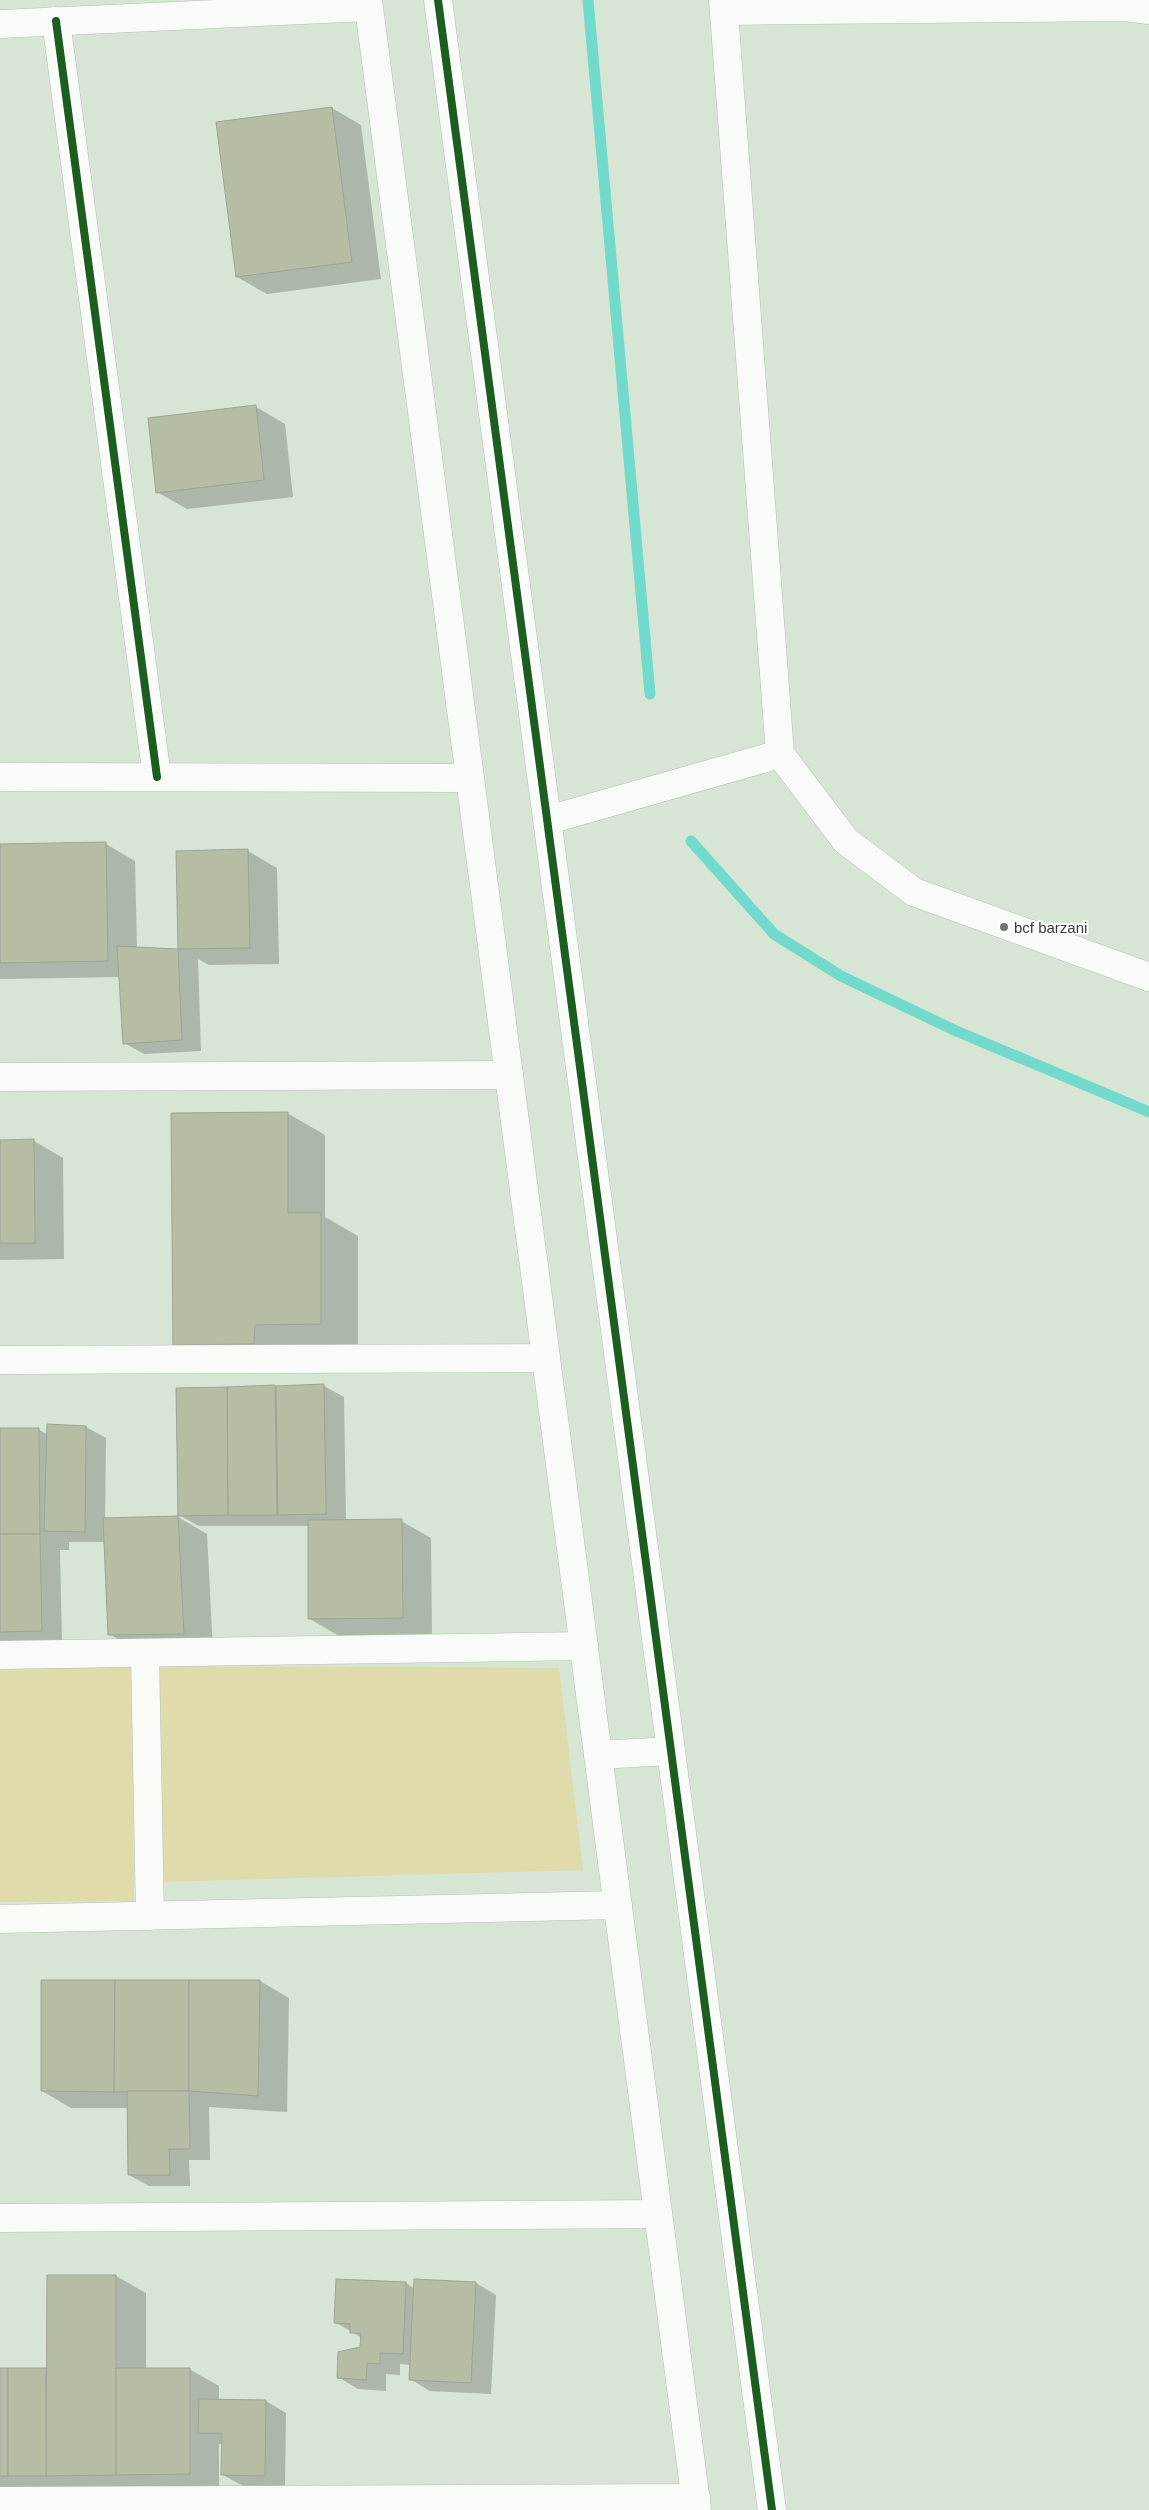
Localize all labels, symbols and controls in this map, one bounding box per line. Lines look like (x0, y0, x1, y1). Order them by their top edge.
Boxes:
place label: bcf barzani (1014, 919, 1087, 936)
marker: bcf barzani (998, 921, 1010, 933)

